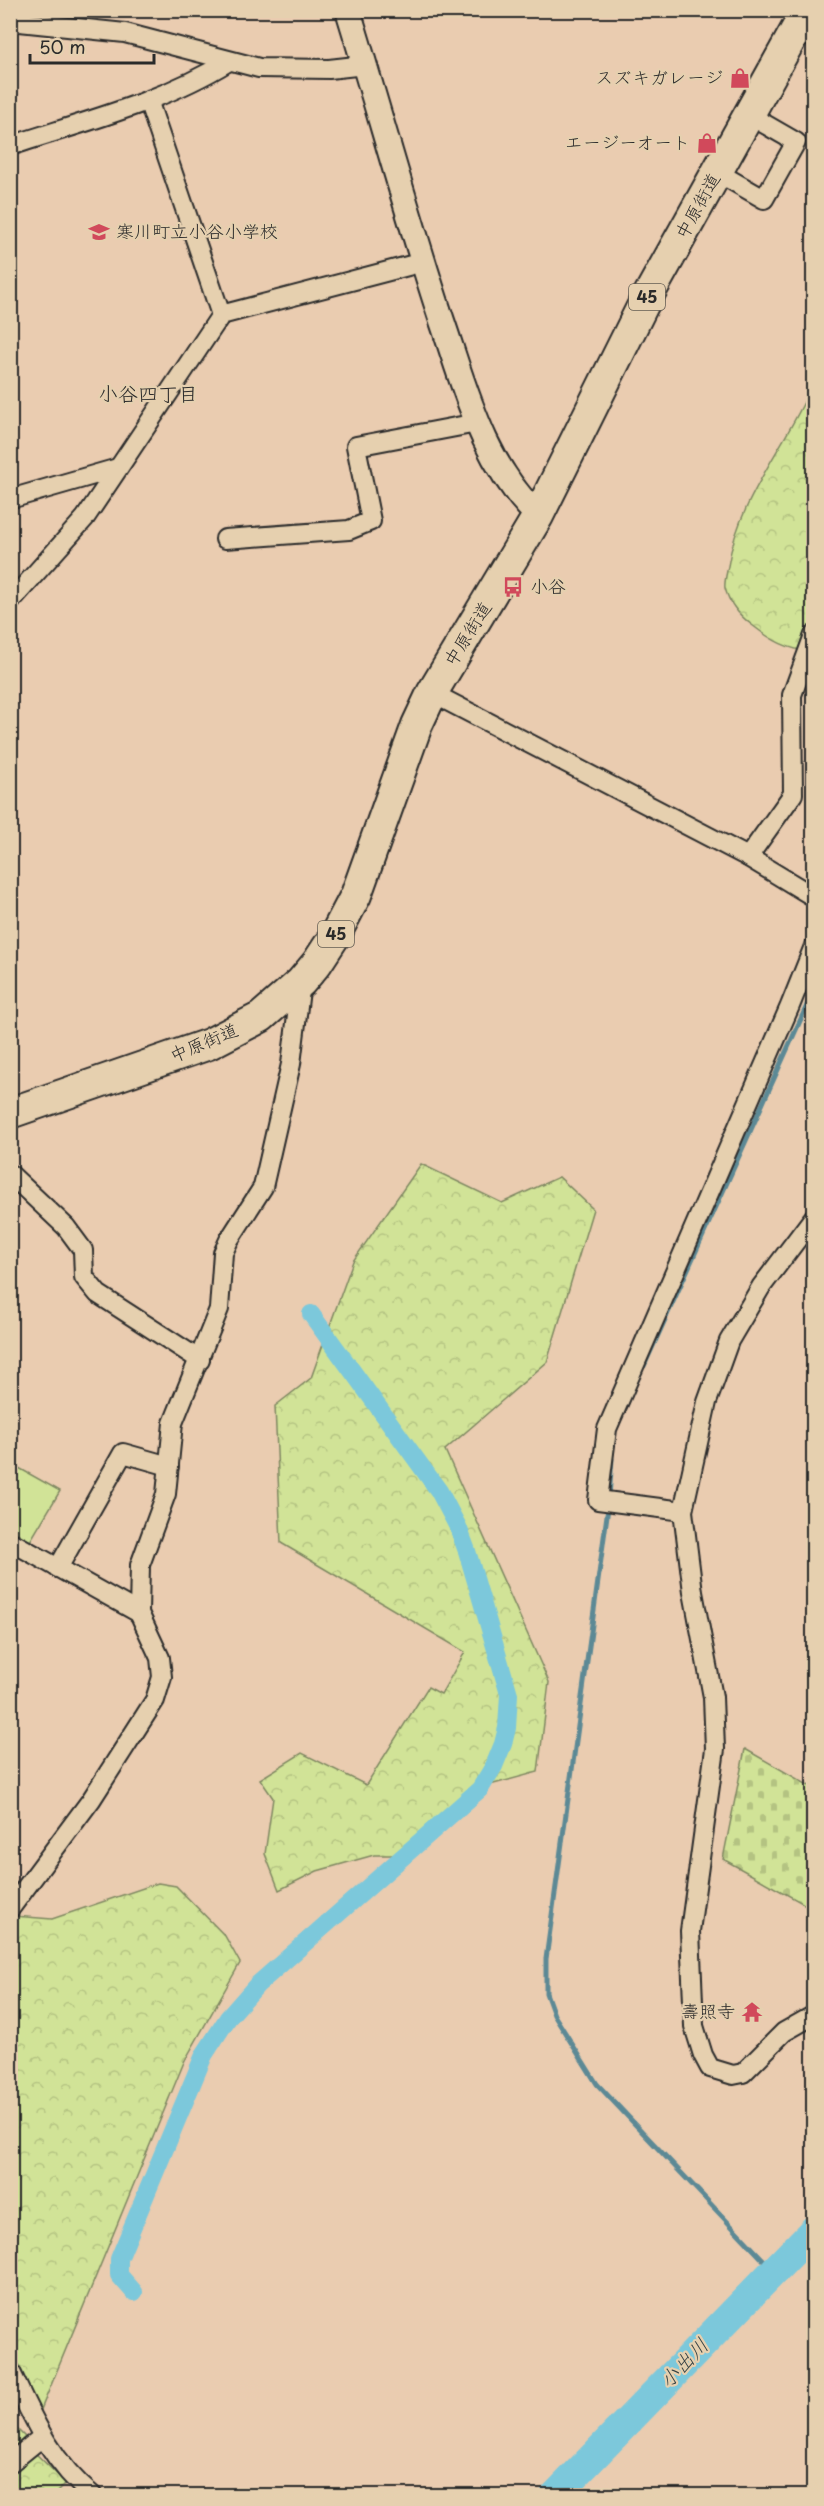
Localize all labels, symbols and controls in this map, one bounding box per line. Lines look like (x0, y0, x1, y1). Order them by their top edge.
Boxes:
scale bar (30, 27, 154, 65)
text: 50 m (39, 33, 86, 60)
place label: スズキガレージ (595, 63, 723, 90)
shop icon: スズキガレージ (728, 66, 752, 90)
place label: エージーオート (565, 128, 690, 155)
shop icon: エージーオート (695, 131, 719, 155)
street label: 中原街道 (667, 167, 726, 243)
place label: 寒川町立小谷小学校 (116, 217, 278, 244)
school or university icon: 寒川町立小谷小学校 (87, 220, 111, 244)
road number: 45 (629, 284, 665, 310)
district label: 小谷四丁目 (98, 378, 198, 408)
place label: 小谷 (530, 572, 566, 599)
bus stop icon: 小谷 (501, 575, 525, 599)
street label: 中原街道 (436, 596, 497, 671)
road number: 45 (318, 921, 354, 947)
street label: 中原街道 (165, 1015, 242, 1068)
place label: 壽照寺 (681, 1997, 735, 2024)
temple icon: 壽照寺 (740, 2000, 764, 2024)
water label: 小出川 (652, 2330, 715, 2394)

